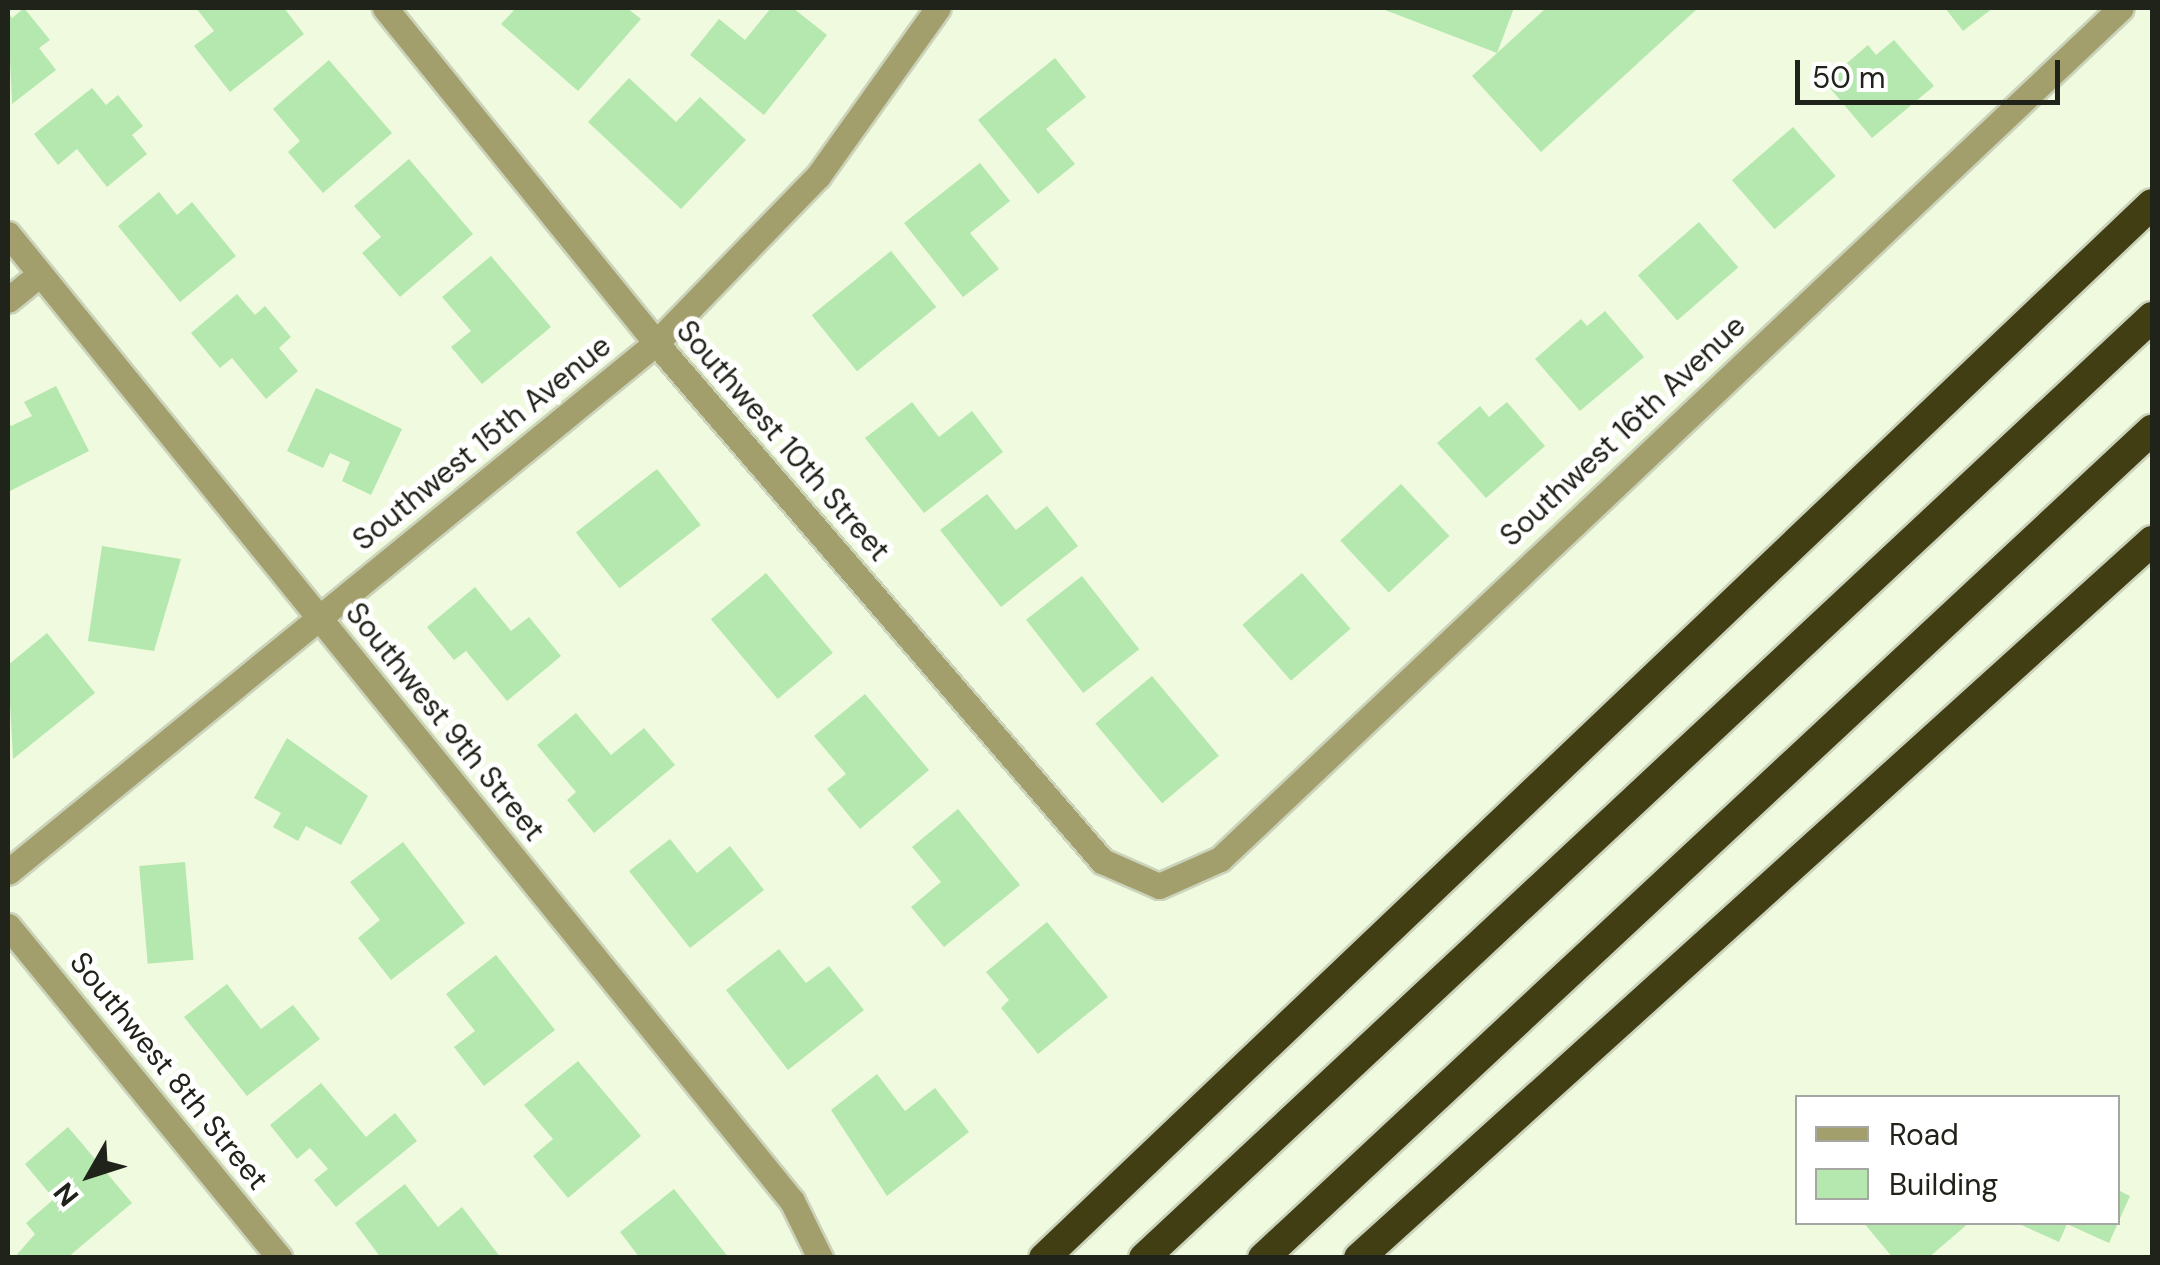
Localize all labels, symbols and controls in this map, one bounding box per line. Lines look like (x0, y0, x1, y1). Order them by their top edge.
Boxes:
scale bar (1800, 40, 2065, 102)
text: 50 m (1812, 58, 1886, 97)
street label: Southwest 16th Avenue (1493, 308, 1753, 554)
street label: Southwest 10th Street (669, 313, 897, 569)
street label: Southwest 15th Avenue (346, 328, 618, 558)
street label: Southwest 9th Street (338, 596, 552, 848)
street label: Southwest 8th Street (62, 945, 276, 1197)
legend (1795, 1095, 2120, 1225)
text: Road (1889, 1115, 1959, 1154)
north arrow (40, 1125, 140, 1225)
text: Building (1889, 1165, 1998, 1204)
text: N (45, 1175, 87, 1214)

